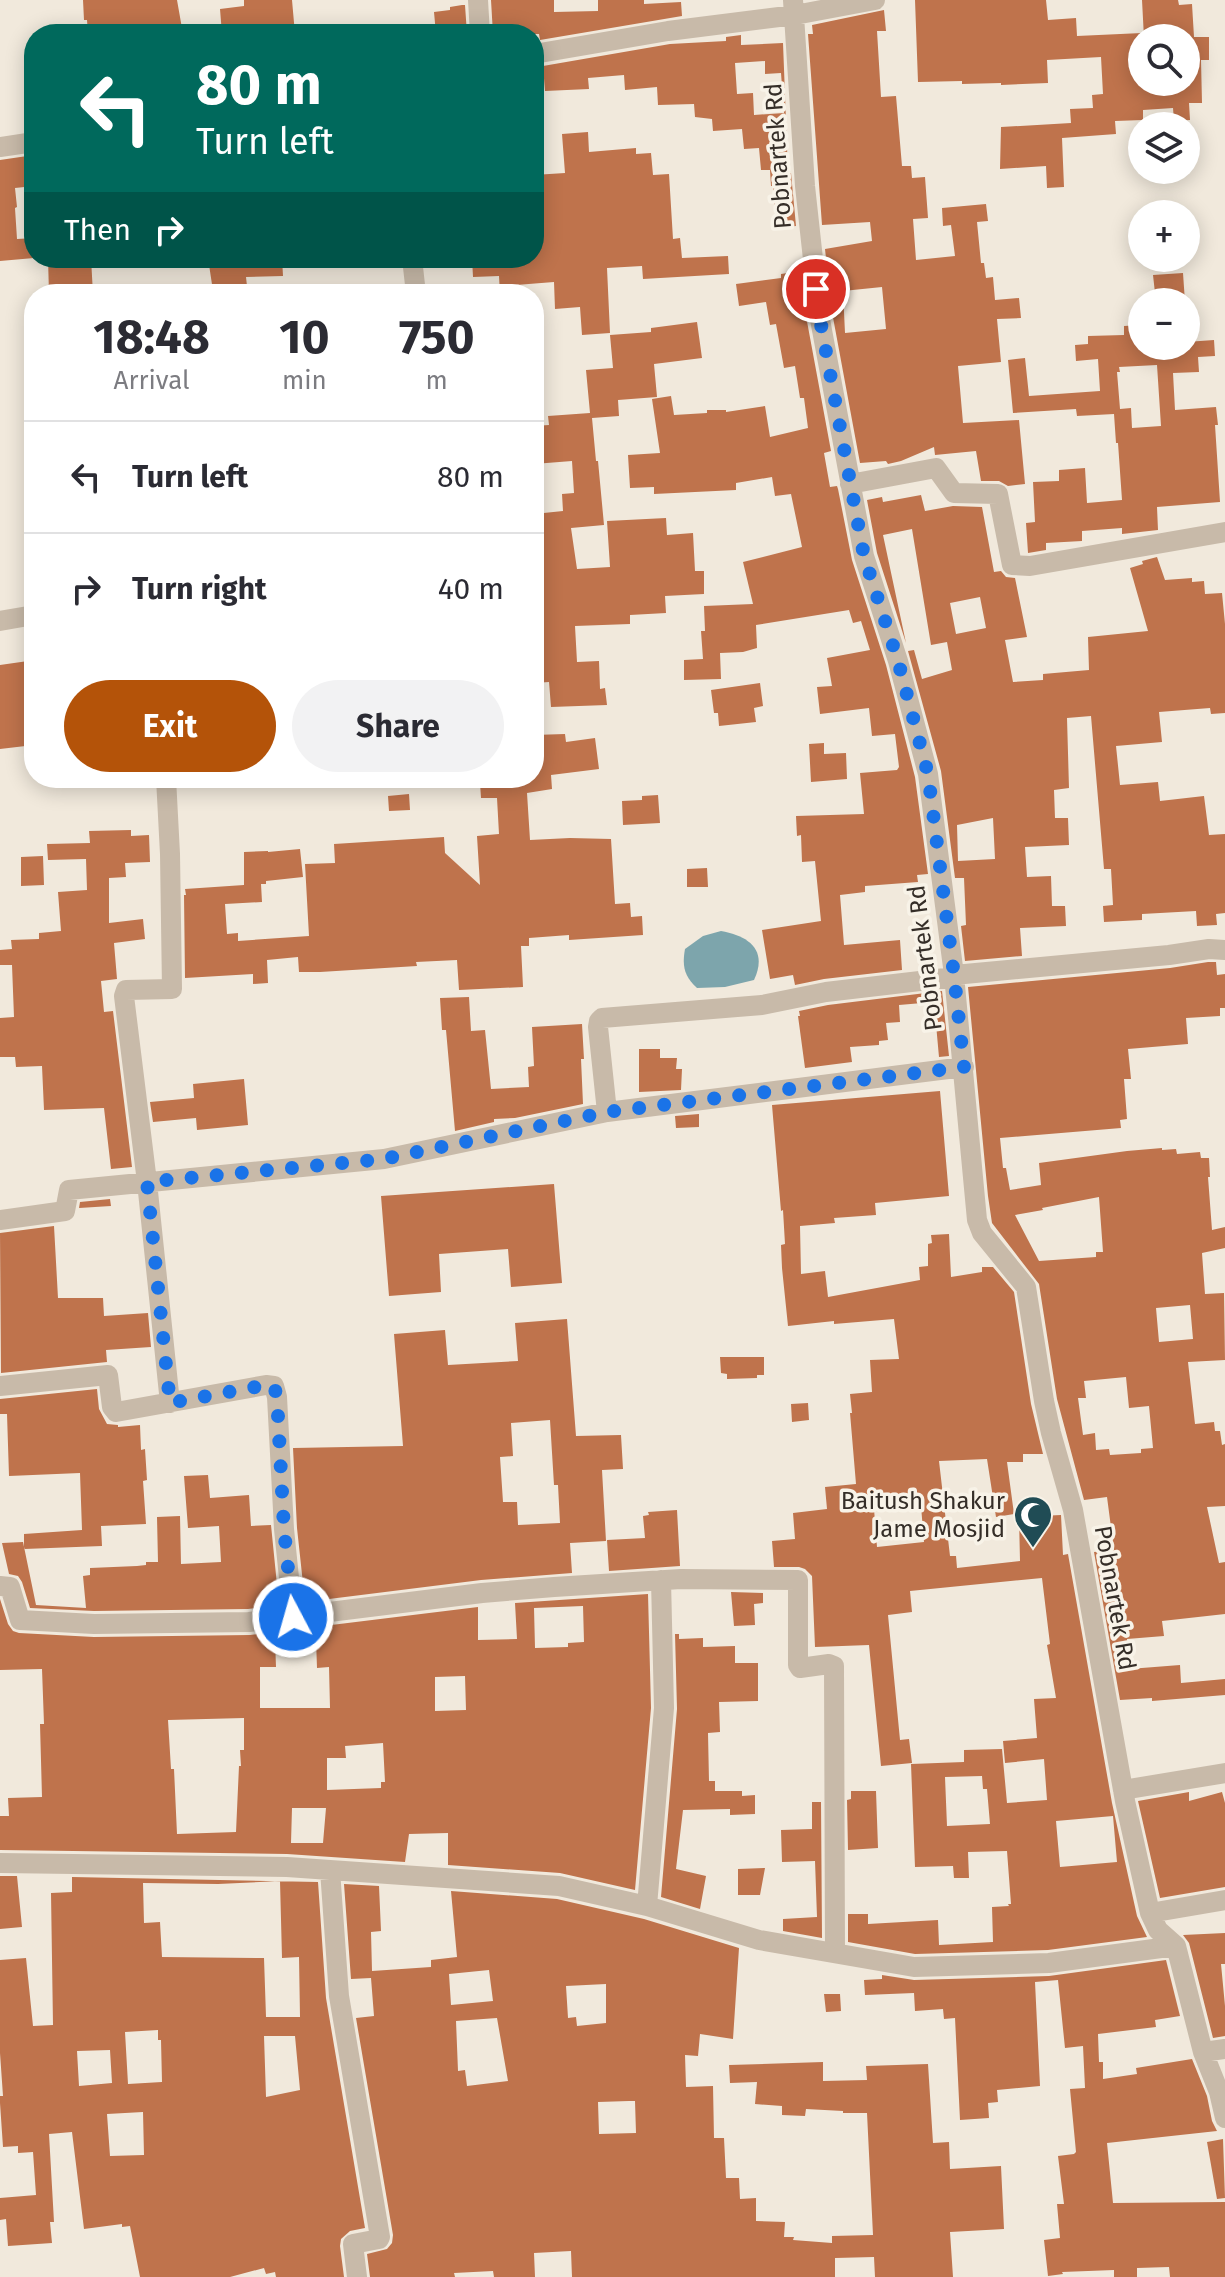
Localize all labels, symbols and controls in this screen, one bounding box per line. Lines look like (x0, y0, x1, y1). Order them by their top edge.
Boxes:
map controls (1128, 24, 1200, 360)
button: search (1128, 24, 1200, 96)
text: 80 m (196, 52, 322, 119)
icon: left (64, 56, 168, 160)
street label: Pobnartek Rd (759, 82, 797, 230)
button: layers (1128, 112, 1200, 184)
text: Turn left (196, 120, 334, 164)
button: + (1128, 200, 1200, 272)
icon: right (147, 208, 191, 252)
text: Then (64, 212, 131, 248)
pin (782, 255, 850, 323)
icon: arrive (794, 267, 838, 311)
button: − (1128, 288, 1200, 360)
text: 18:48 (93, 308, 210, 366)
text: 10 (279, 308, 330, 366)
text: 750 (399, 308, 475, 366)
text: Arrival (113, 365, 190, 396)
text: min (282, 365, 327, 396)
text: m (426, 365, 448, 396)
icon: left (64, 455, 108, 499)
text: Turn left (132, 459, 248, 495)
text: 80 m (437, 459, 504, 495)
icon: right (64, 567, 108, 611)
text: Turn right (132, 571, 267, 607)
text: 40 m (438, 571, 504, 607)
button: Exit (64, 680, 276, 772)
button: Share (292, 680, 504, 772)
street label: Pobnartek Rd (902, 884, 948, 1032)
place label: Baitush Shakur Jame Mosjid (841, 1487, 1006, 1543)
mosque icon: Baitush Shakur Jame Mosjid (1012, 1494, 1054, 1549)
street label: Pobnartek Rd (1088, 1523, 1142, 1673)
position arrow (251, 1575, 335, 1659)

